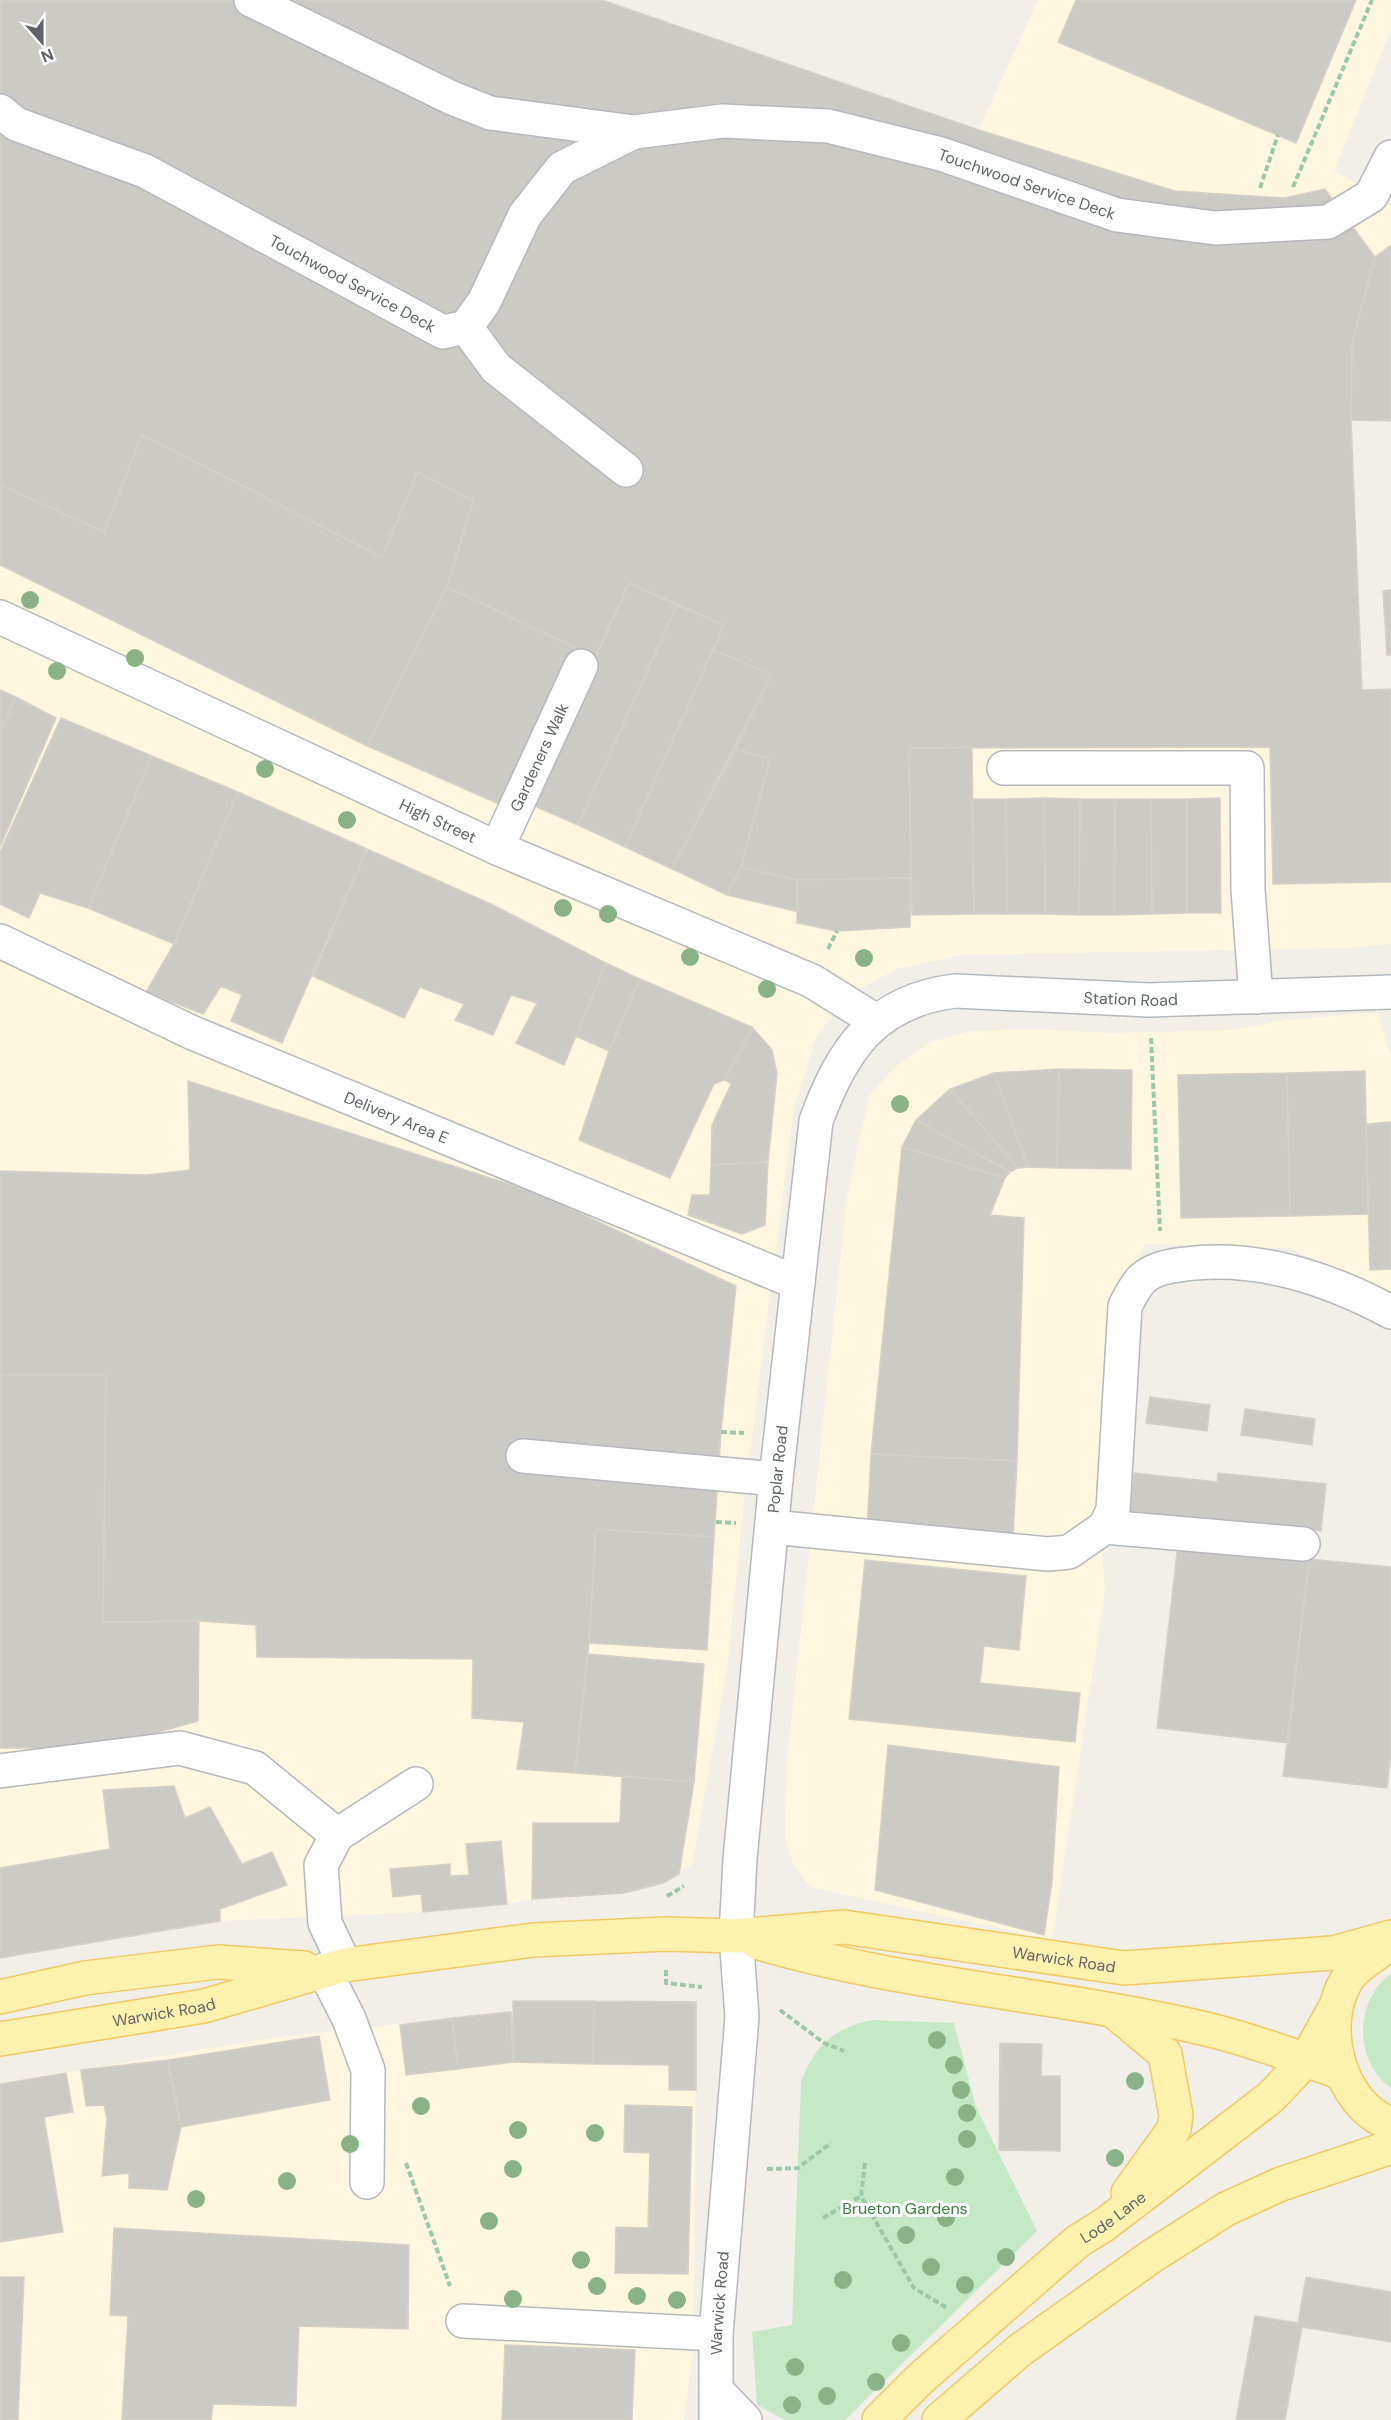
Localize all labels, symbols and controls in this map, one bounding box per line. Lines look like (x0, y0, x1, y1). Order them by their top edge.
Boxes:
north arrow (12, 12, 72, 72)
text: N (38, 44, 56, 67)
street label: Touchwood Service Deck (936, 143, 1118, 224)
street label: Touchwood Service Deck (266, 230, 440, 337)
street label: Gardeners Walk (505, 700, 573, 815)
street label: High Street (396, 794, 480, 847)
street label: Station Road (1083, 986, 1178, 1011)
street label: Delivery Area E (341, 1086, 452, 1148)
street label: Poplar Road (762, 1424, 792, 1514)
street label: Warwick Road (1011, 1941, 1117, 1977)
street label: Warwick Road (111, 1993, 218, 2031)
street label: Lode Lane (1076, 2186, 1150, 2248)
park label: Brueton Gardens (842, 2198, 968, 2219)
street label: Warwick Road (706, 2250, 733, 2355)

